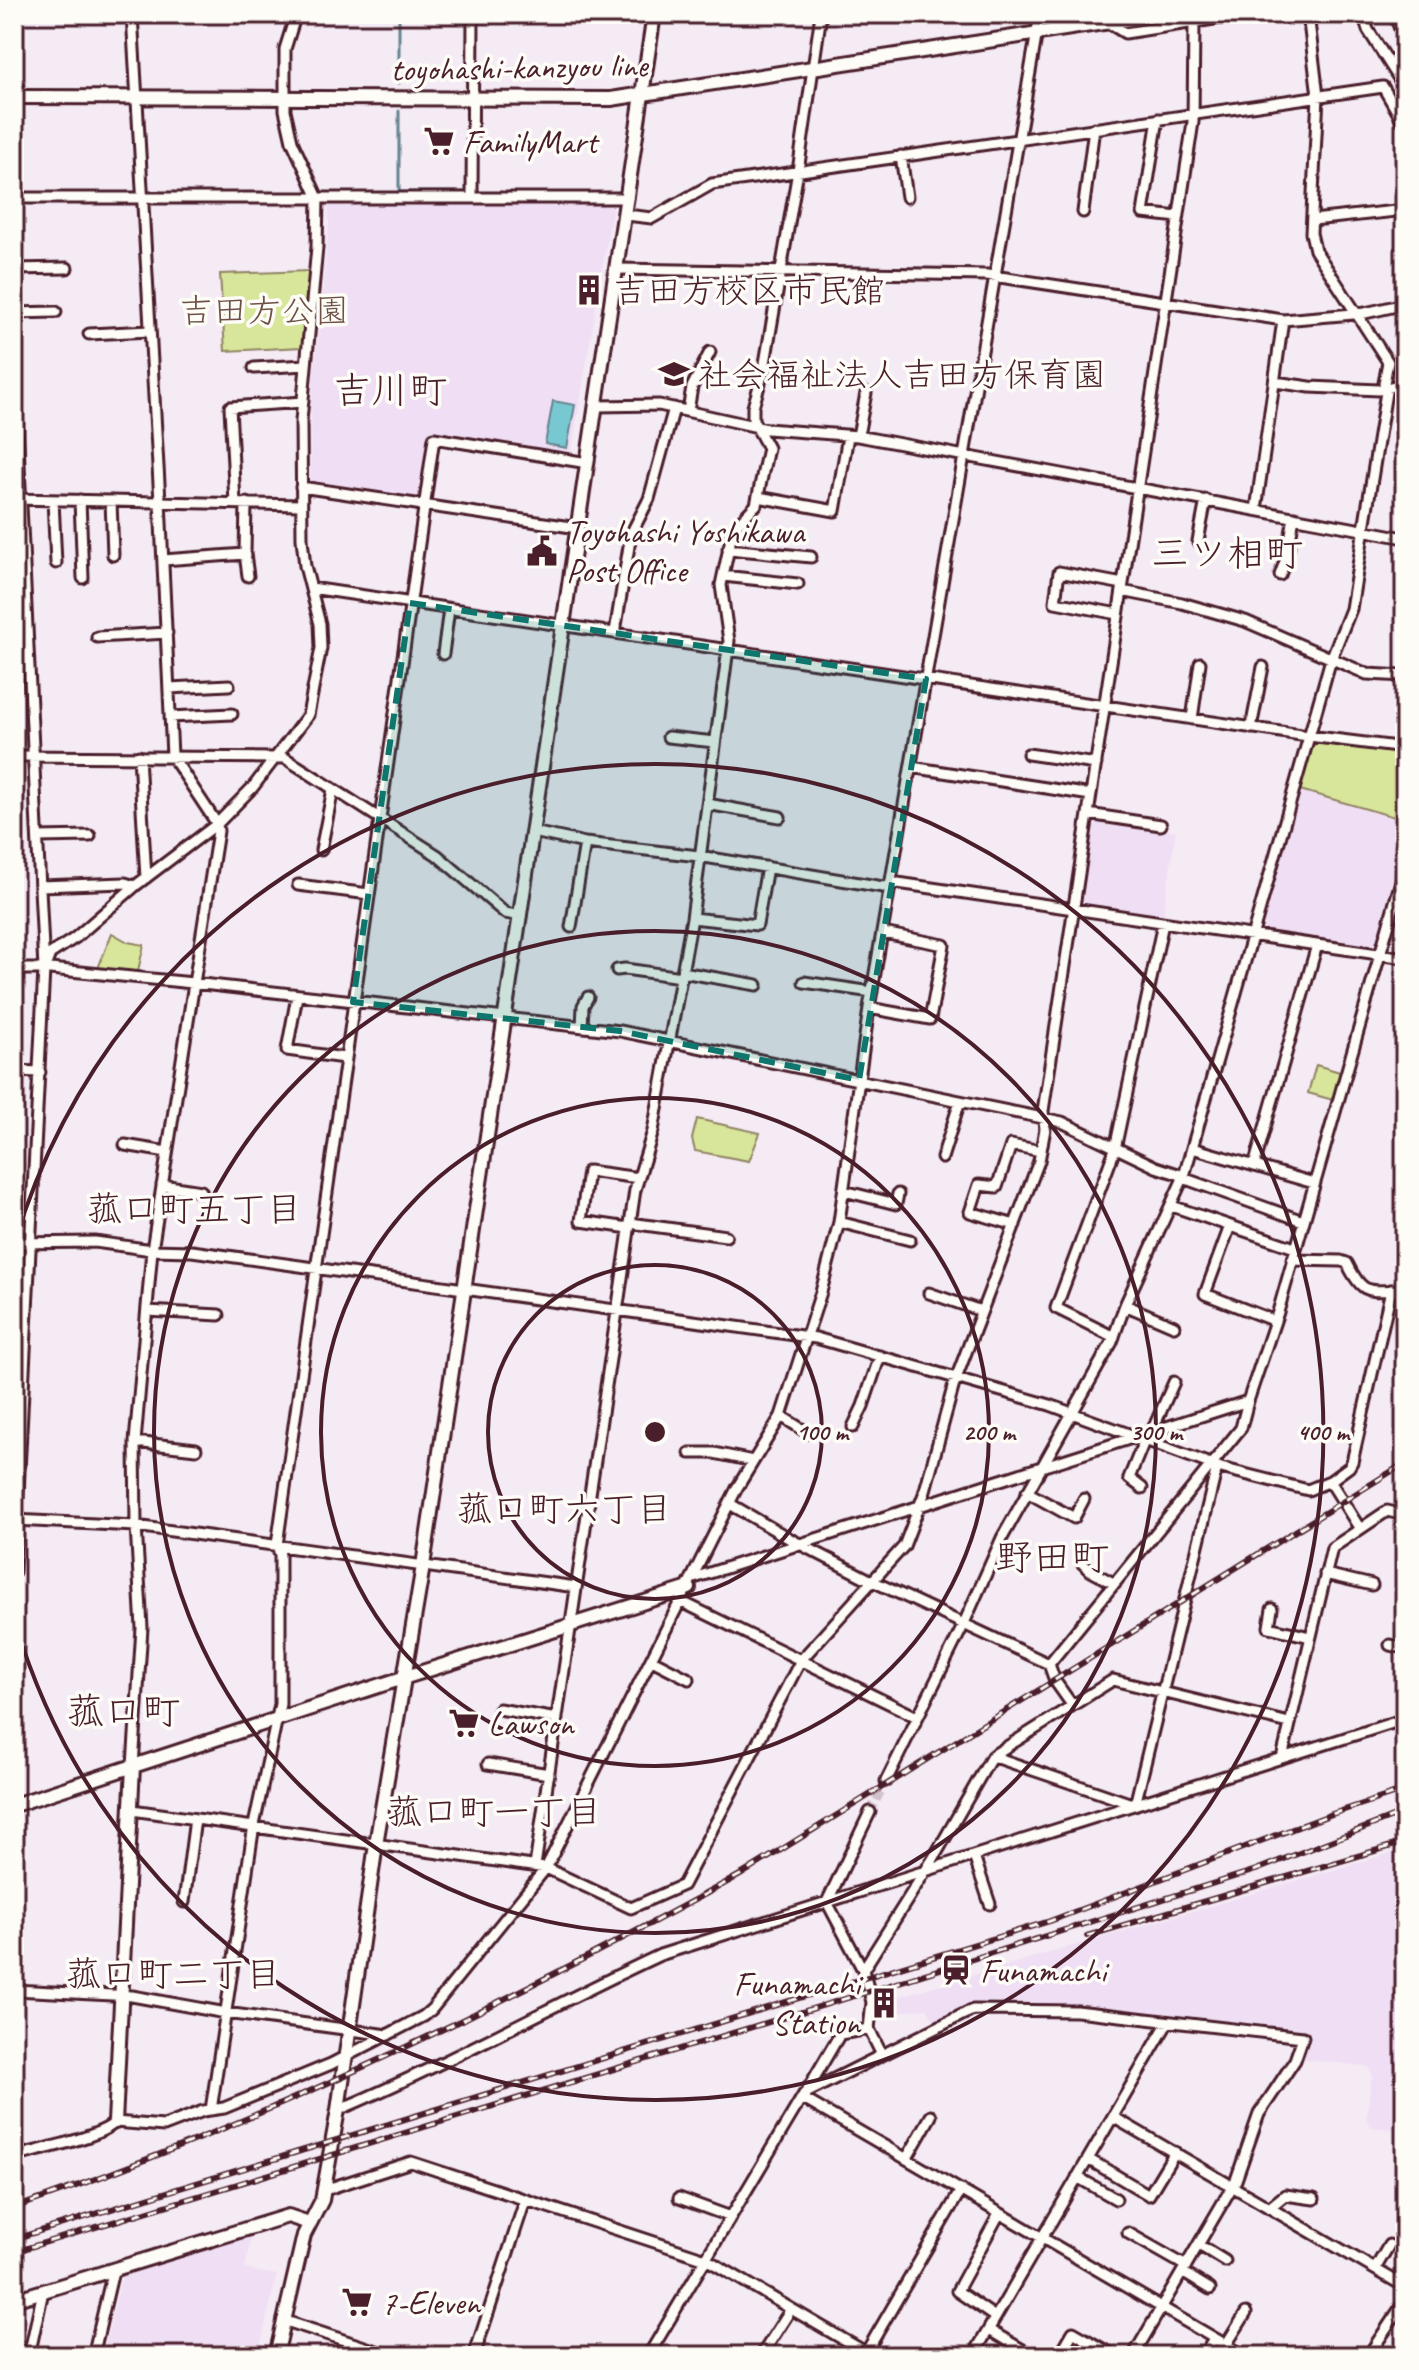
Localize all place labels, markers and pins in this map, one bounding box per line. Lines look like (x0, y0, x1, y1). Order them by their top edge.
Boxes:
place label: FamilyMart (463, 120, 601, 163)
supermarket icon: FamilyMart (422, 124, 456, 158)
place label: 吉田方校区市民館 (613, 269, 885, 312)
building icon: 吉田方校区市民館 (572, 273, 606, 307)
place label: 社会福祉法人吉田方保育園 (698, 353, 1106, 396)
school or university icon: 社会福祉法人吉田方保育園 (657, 357, 691, 391)
place label: Toyohashi Yoshikawa Post Office (566, 510, 806, 592)
public building icon: Toyohashi Yoshikawa Post Office (525, 534, 559, 568)
centre of rings (641, 1418, 669, 1446)
place label: Lawson (488, 1702, 575, 1745)
supermarket icon: Lawson (447, 1706, 481, 1740)
place label: Funamachi (980, 1949, 1110, 1992)
station icon: Funamachi (939, 1953, 973, 1987)
place label: Funamachi Station (734, 1962, 864, 2044)
building icon: Funamachi Station (867, 1986, 901, 2020)
place label: 7-Eleven (381, 2281, 481, 2324)
supermarket icon: 7-Eleven (340, 2285, 374, 2319)

